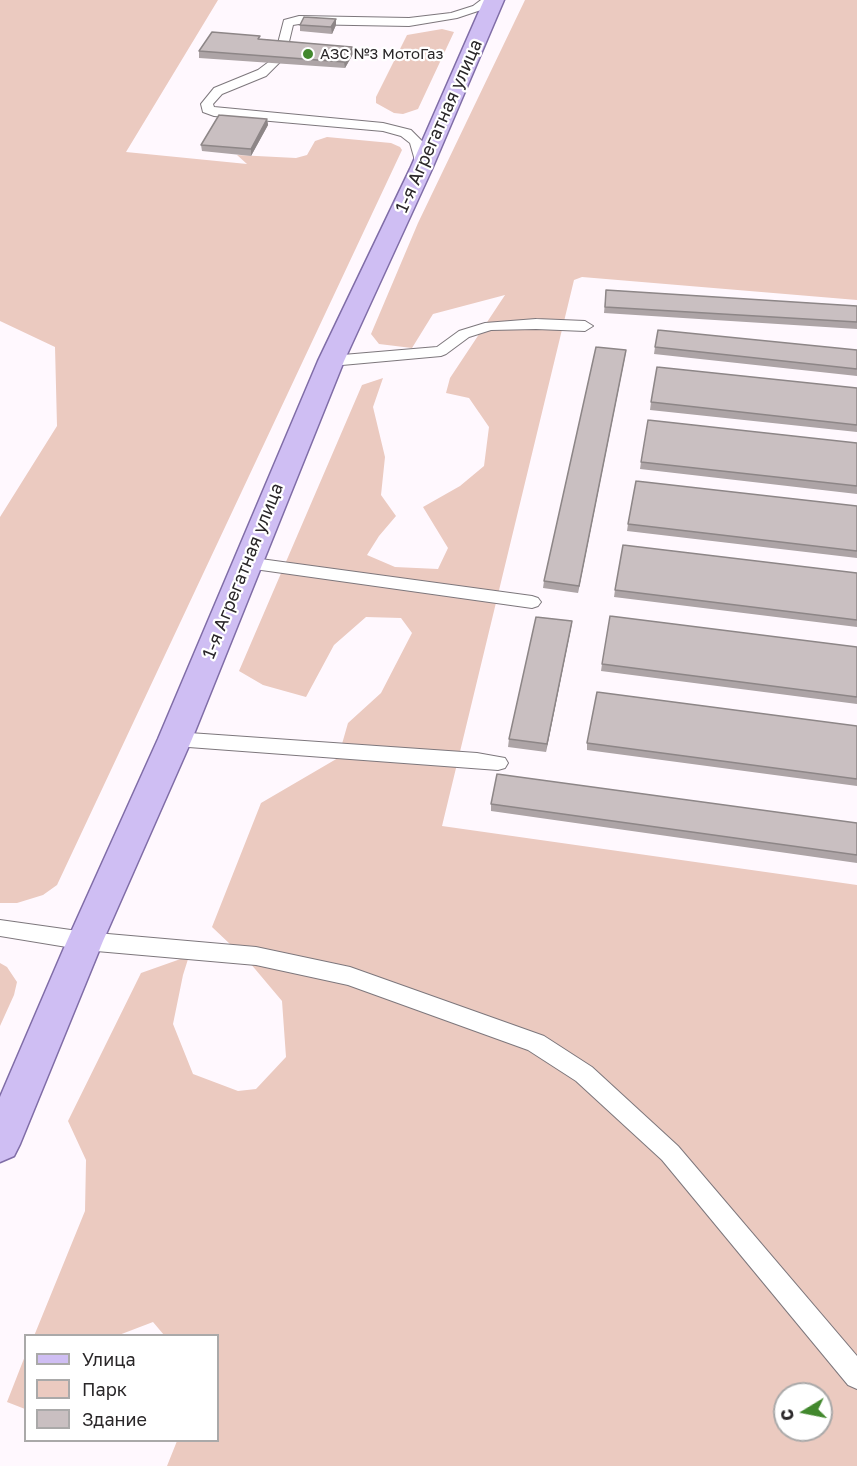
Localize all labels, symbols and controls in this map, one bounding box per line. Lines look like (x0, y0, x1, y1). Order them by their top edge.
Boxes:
street label: 1-я Агрегатная улица (391, 36, 487, 216)
place label: АЗС №3 МотоГаз (320, 45, 443, 63)
marker: АЗС №3 МотоГаз (301, 47, 315, 61)
street label: 1-я Агрегатная улица (198, 480, 288, 662)
legend (24, 1334, 219, 1442)
text: Улица (82, 1348, 136, 1370)
text: Парк (82, 1378, 127, 1400)
north arrow (773, 1382, 833, 1442)
text: С (776, 1407, 798, 1422)
text: Здание (82, 1408, 147, 1430)

